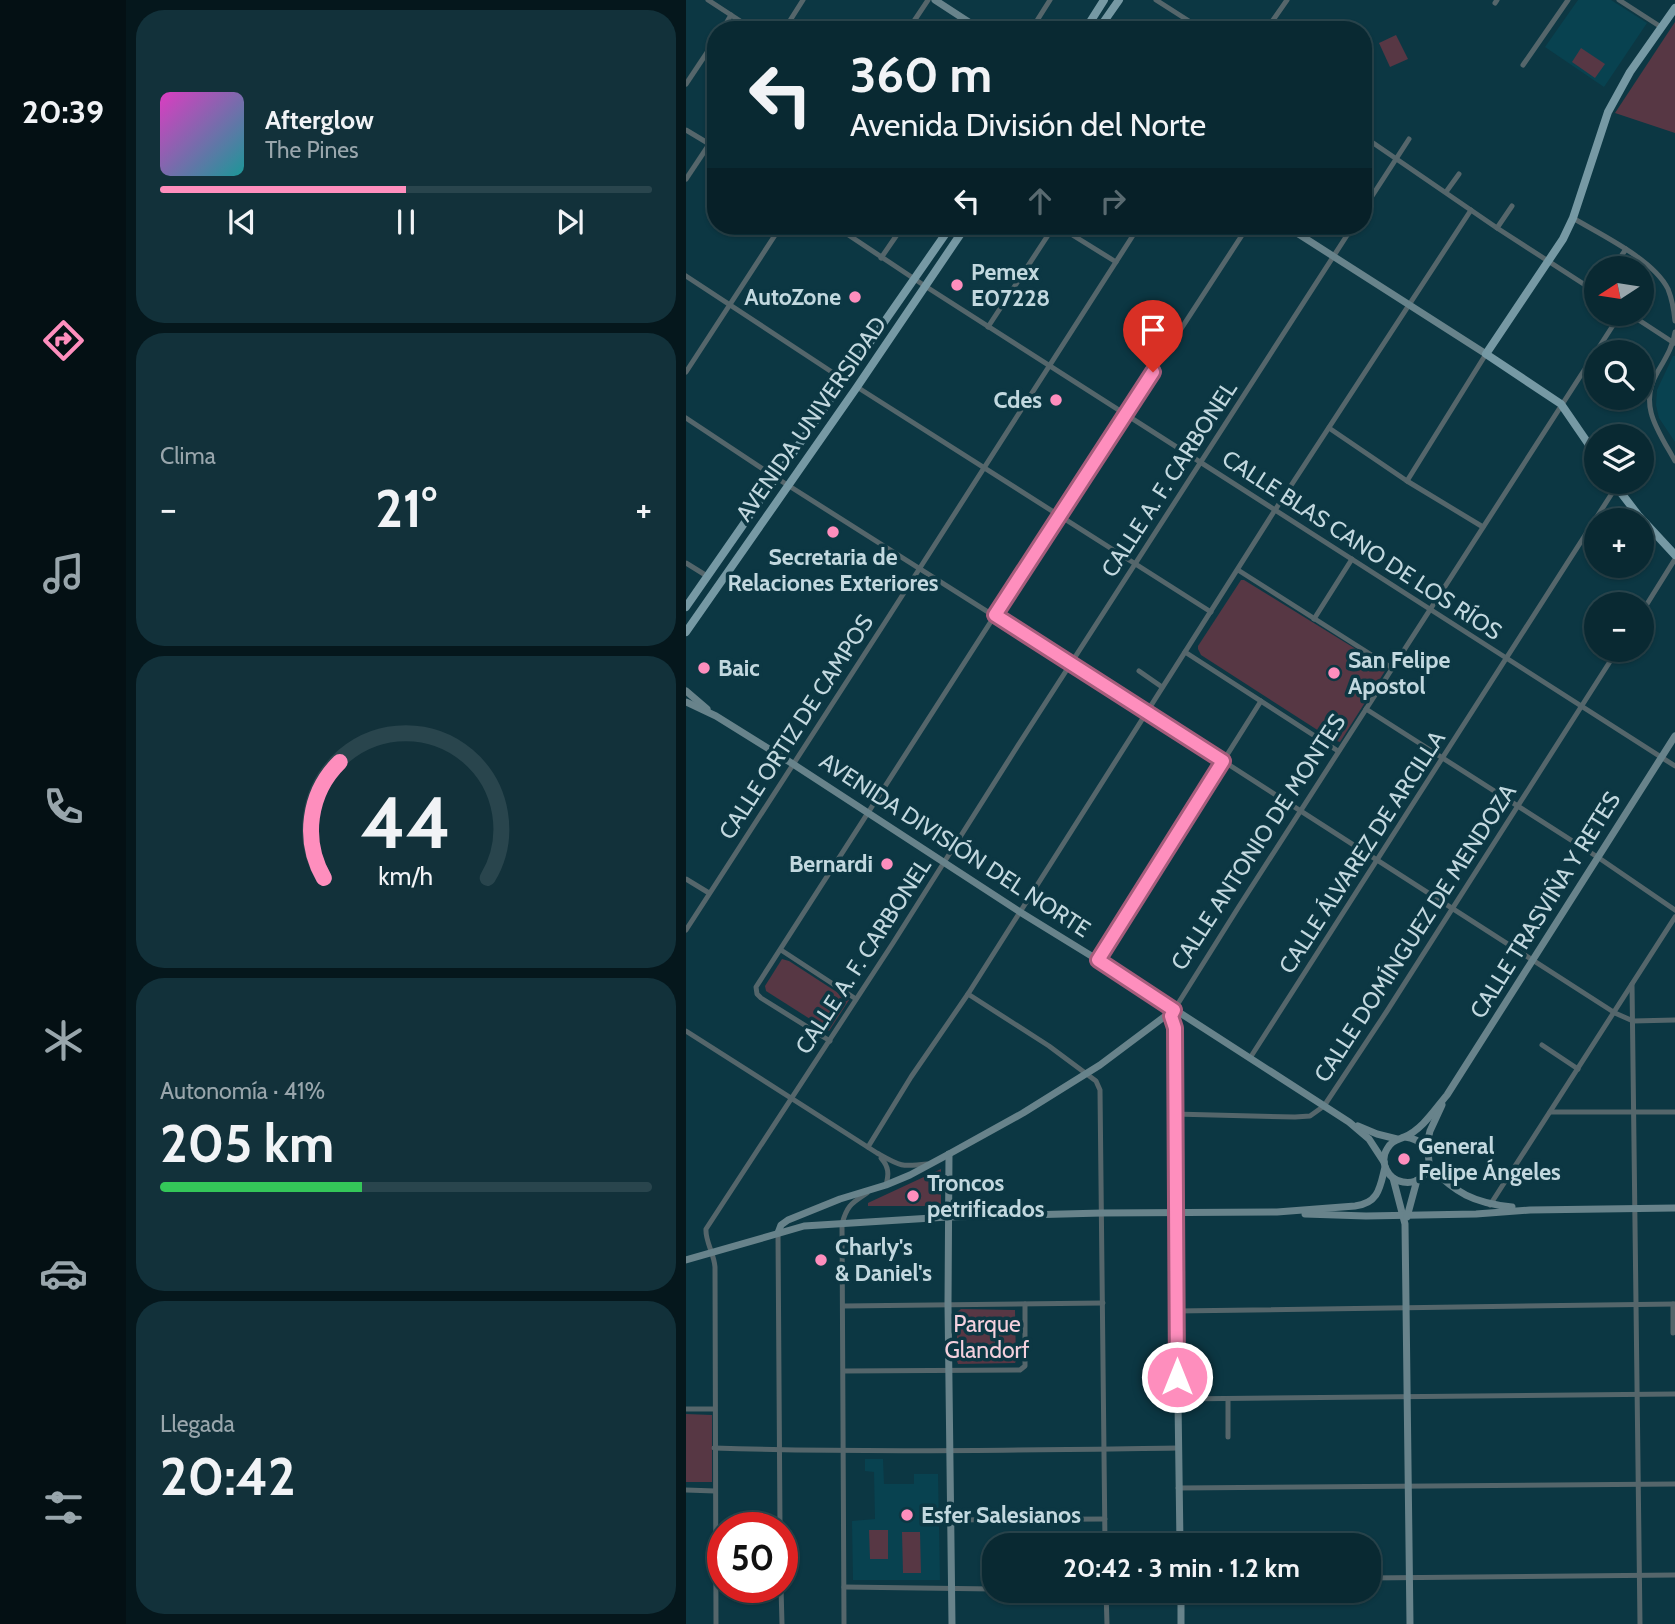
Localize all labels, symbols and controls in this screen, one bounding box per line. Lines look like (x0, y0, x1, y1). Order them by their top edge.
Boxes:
text: 360 m (850, 45, 992, 104)
icon: left (735, 49, 826, 140)
text: 20:39 (22, 92, 104, 131)
text: Afterglow (265, 104, 374, 136)
text: Avenida División del Norte (850, 105, 1206, 144)
text: The Pines (265, 136, 359, 164)
icon: left (948, 182, 986, 220)
icon: ahead (1021, 182, 1059, 220)
icon: right (1094, 182, 1132, 220)
icon: previous (223, 203, 261, 241)
icon: pause (387, 203, 425, 241)
icon: next (551, 203, 589, 241)
north arrow (1584, 256, 1654, 326)
map controls (1584, 256, 1654, 662)
place label: Pemex E07228 (971, 258, 1050, 312)
marker: Pemex E07228 (949, 277, 965, 293)
place label: AutoZone (744, 283, 841, 311)
marker: AutoZone (847, 289, 863, 305)
pin (1123, 300, 1183, 372)
street label: AVENIDA UNIVERSIDAD (730, 311, 892, 527)
icon: arrive (1134, 311, 1172, 349)
icon: directions (39, 316, 88, 365)
button: search (1584, 340, 1654, 410)
street label: CALLE A. F. CARBONEL (1095, 375, 1243, 582)
place label: Cdes (994, 386, 1042, 414)
marker: Cdes (1048, 392, 1064, 408)
button: layers (1584, 424, 1654, 494)
text: Clima (160, 442, 216, 470)
street label: CALLE BLAS CANO DE LOS RÍOS (1217, 443, 1508, 646)
text: 21° (375, 477, 437, 540)
text: − (160, 485, 177, 532)
text: + (635, 485, 652, 532)
button: + (1584, 508, 1654, 578)
marker: Secretaria de Relaciones Exteriores (825, 524, 841, 540)
place label: Secretaria de Relaciones Exteriores (727, 543, 939, 597)
icon: music (39, 549, 88, 598)
button: − (1584, 592, 1654, 662)
street label: CALLE ORTIZ DE CAMPOS (713, 609, 879, 845)
place label: San Felipe Apostol (1348, 646, 1451, 700)
place label: Baic (718, 654, 760, 682)
marker: Baic (696, 660, 712, 676)
marker: San Felipe Apostol (1326, 665, 1342, 681)
street label: CALLE ANTONIO DE MONTES (1165, 709, 1351, 975)
street label: CALLE ÁLVAREZ DE ARCILLA (1272, 725, 1451, 979)
street label: AVENIDA DIVISIÓN DEL NORTE (814, 747, 1096, 943)
text: 44 (361, 778, 451, 866)
street label: CALLE DOMÍNGUEZ DE MENDOZA (1307, 778, 1522, 1087)
icon: phone (39, 782, 88, 831)
street label: CALLE TRASVIÑA Y RETES (1464, 787, 1626, 1023)
place label: Bernardi (789, 850, 873, 878)
street label: CALLE A. F. CARBONEL (789, 852, 937, 1059)
marker: Bernardi (879, 856, 895, 872)
text: km/h (379, 861, 433, 891)
icon: climate (39, 1016, 88, 1065)
text: Autonomía · 41% (160, 1077, 325, 1105)
text: 205 km (160, 1112, 334, 1175)
place label: General Felipe Ángeles (1418, 1132, 1561, 1186)
marker: General Felipe Ángeles (1396, 1151, 1412, 1167)
place label: Troncos petrificados (927, 1169, 1045, 1223)
marker: Troncos petrificados (905, 1188, 921, 1204)
place label: Charly's & Daniel's (835, 1233, 932, 1287)
icon: car (39, 1249, 88, 1298)
marker: Charly's & Daniel's (813, 1252, 829, 1268)
park label: Parque Glandorf (945, 1310, 1030, 1364)
position arrow (1140, 1340, 1214, 1414)
text: Llegada (160, 1410, 235, 1438)
text: 20:42 (160, 1445, 296, 1508)
icon: filters (39, 1483, 88, 1532)
place label: Esfer Salesianos (921, 1501, 1081, 1529)
marker: Esfer Salesianos (899, 1507, 915, 1523)
speed limit sign: 50 (707, 1512, 798, 1603)
text: 20:42 · 3 min · 1.2 km (1063, 1552, 1300, 1584)

